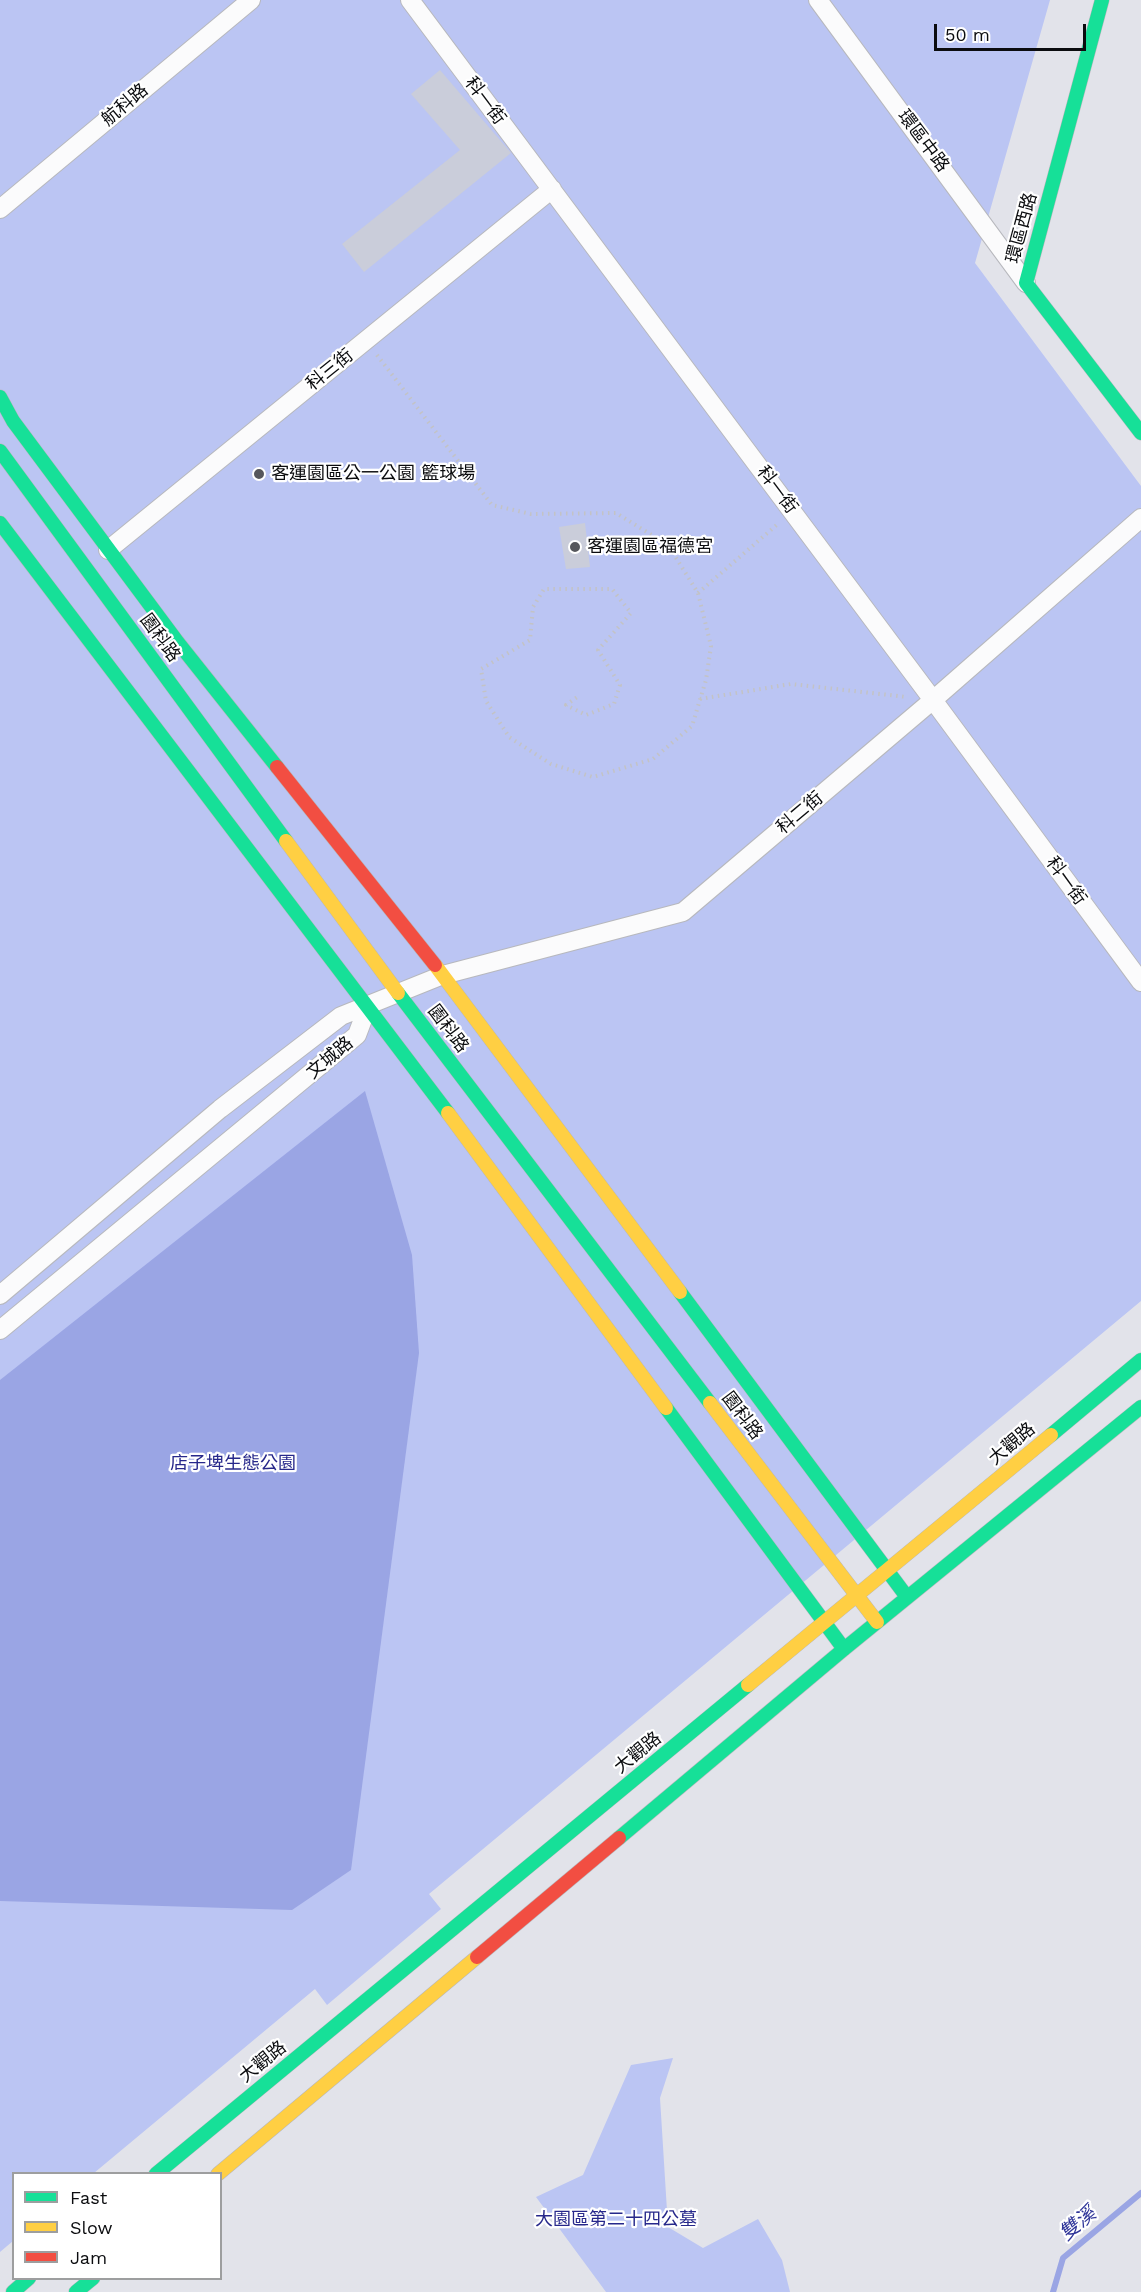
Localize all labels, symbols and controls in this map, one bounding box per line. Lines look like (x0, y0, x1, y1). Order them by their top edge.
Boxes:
scale bar (937, 12, 1088, 50)
text: 50 m (945, 24, 990, 45)
street label: 科一街 (460, 73, 510, 129)
street label: 航科路 (97, 79, 153, 131)
street label: 環區中路 (893, 106, 953, 176)
street label: 環區西路 (1002, 190, 1042, 266)
street label: 科三街 (302, 345, 358, 395)
street label: 科一街 (752, 462, 802, 518)
place label: 客運園區公一公園 籃球場 (271, 463, 475, 485)
marker: 客運園區公一公園 籃球場 (252, 467, 266, 481)
place label: 客運園區福德宮 (587, 536, 713, 558)
marker: 客運園區福德宮 (568, 540, 582, 554)
street label: 園科路 (135, 610, 185, 666)
street label: 科二街 (772, 787, 828, 839)
street label: 科一街 (1041, 853, 1091, 909)
street label: 園科路 (423, 1001, 473, 1057)
street label: 文城路 (302, 1032, 358, 1084)
street label: 園科路 (717, 1388, 767, 1444)
street label: 大觀路 (984, 1418, 1040, 1470)
park label: 店子埤生態公園 (170, 1453, 296, 1475)
street label: 大觀路 (610, 1728, 666, 1778)
street label: 大觀路 (235, 2037, 291, 2087)
legend (12, 2172, 222, 2280)
text: Fast (70, 2187, 107, 2208)
water label: 雙溪 (1055, 2202, 1101, 2246)
park label: 大園區第二十四公墓 (535, 2209, 697, 2231)
text: Slow (70, 2217, 113, 2238)
text: Jam (70, 2247, 107, 2268)

